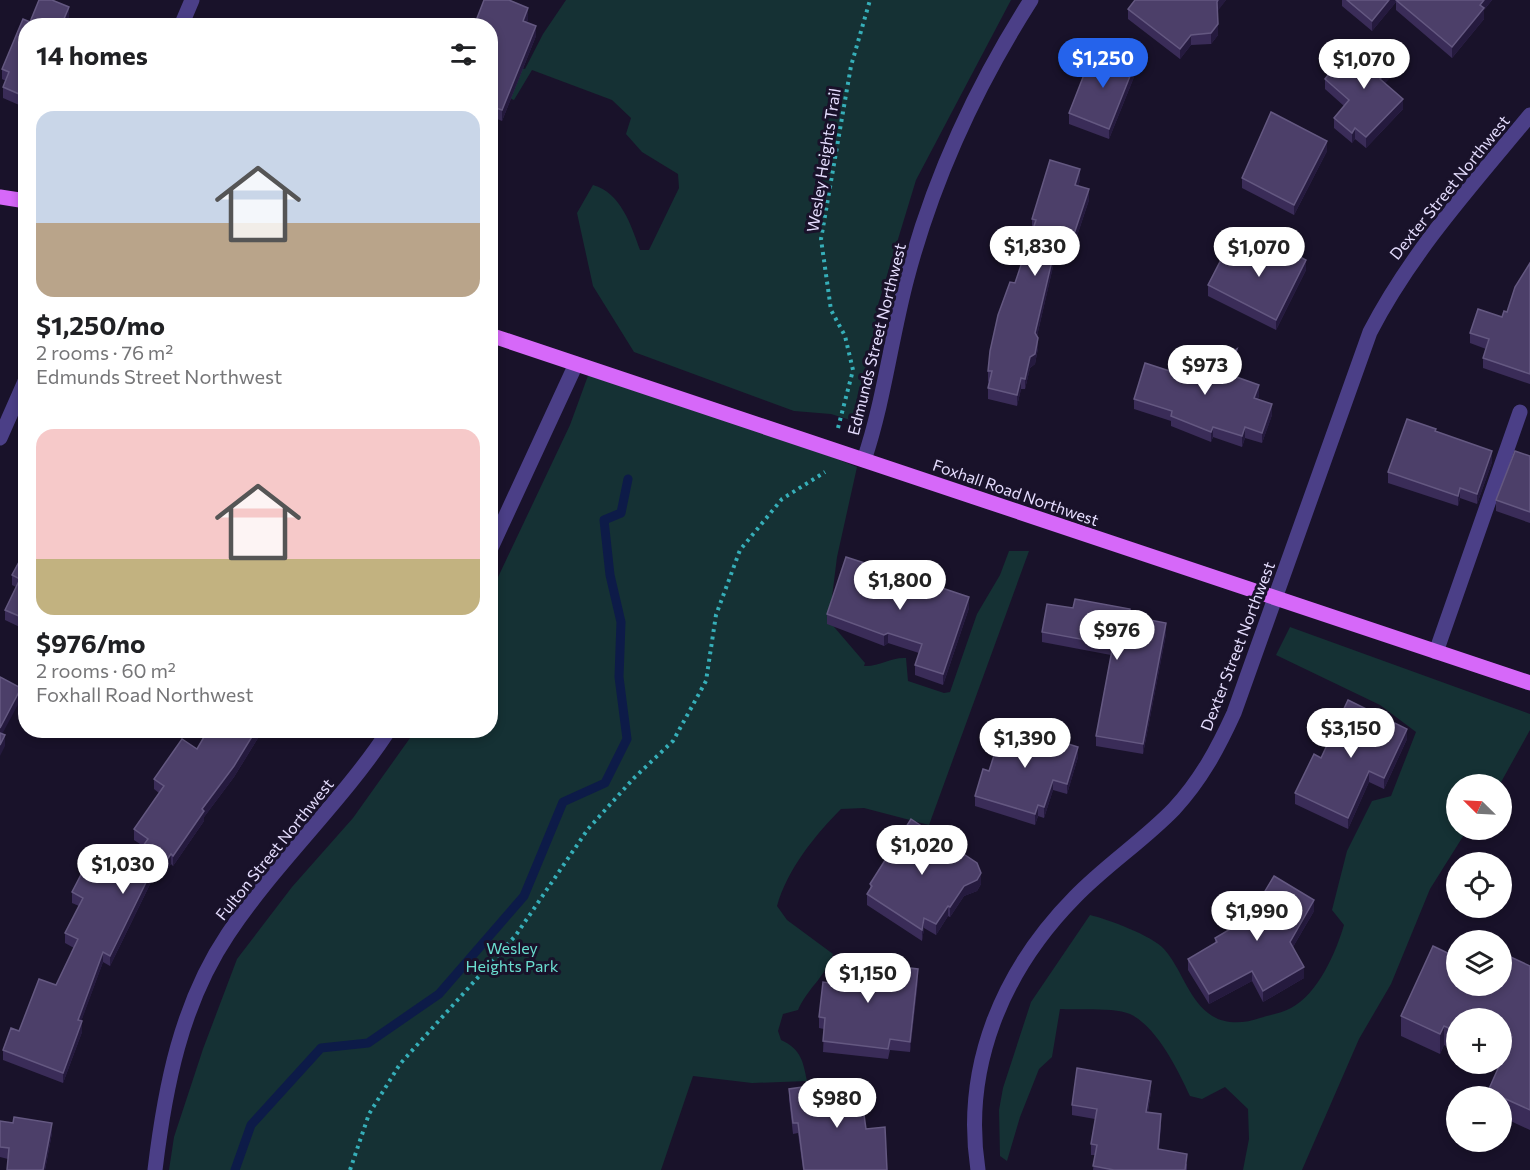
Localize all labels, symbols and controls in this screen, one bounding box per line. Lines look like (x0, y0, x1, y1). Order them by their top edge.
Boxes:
icon: filters (447, 38, 480, 71)
pin: $1,250 (1054, 38, 1152, 89)
text: 14 homes (36, 39, 148, 70)
pin: $1,070 (1315, 39, 1413, 90)
text: $1,250 (1072, 45, 1134, 69)
text: $1,070 (1333, 46, 1395, 70)
street label: Wesley Heights Trail (802, 87, 844, 233)
street label: Dexter Street Northwest (1385, 111, 1513, 263)
icon: home (204, 150, 312, 258)
pin: $1,830 (986, 226, 1084, 277)
pin: $1,070 (1210, 227, 1308, 278)
text: $1,830 (1004, 233, 1066, 257)
text: $1,070 (1228, 234, 1290, 258)
street label: Edmunds Street Northwest (843, 241, 909, 437)
text: $1,250/mo (36, 309, 165, 340)
text: 2 rooms · 76 m² (36, 340, 173, 364)
pin: $973 (1169, 345, 1241, 396)
text: $973 (1182, 352, 1228, 376)
text: Edmunds Street Northwest (36, 364, 282, 388)
street label: Foxhall Road Northwest (931, 455, 1102, 529)
icon: home (204, 468, 312, 576)
street label: Dexter Street Northwest (1196, 558, 1278, 733)
pin: $1,800 (851, 560, 949, 611)
text: $1,800 (868, 567, 932, 591)
pin: $976 (1081, 610, 1153, 661)
text: $976 (1094, 617, 1140, 641)
text: $976/mo (36, 627, 146, 658)
text: 2 rooms · 60 m² (36, 658, 176, 682)
text: Foxhall Road Northwest (36, 682, 254, 706)
pin: $3,150 (1302, 708, 1400, 759)
text: $3,150 (1321, 715, 1381, 739)
pin: $1,390 (976, 718, 1074, 769)
text: $1,390 (994, 725, 1056, 749)
street label: Fulton Street Northwest (211, 774, 337, 924)
north arrow (1446, 774, 1512, 840)
map controls (1446, 774, 1512, 1152)
pin: $1,020 (873, 825, 971, 876)
text: $1,020 (891, 832, 953, 856)
pin: $1,030 (74, 844, 172, 895)
text: $1,030 (91, 851, 155, 875)
button: locate (1446, 852, 1512, 918)
pin: $1,990 (1208, 891, 1306, 942)
text: $1,990 (1225, 898, 1289, 922)
button: layers (1446, 930, 1512, 996)
park label: Wesley Heights Park (466, 938, 559, 975)
pin: $1,150 (819, 953, 917, 1004)
text: $1,150 (839, 960, 897, 984)
button: + (1446, 1008, 1512, 1074)
pin: $980 (801, 1078, 873, 1129)
text: $980 (812, 1085, 862, 1109)
button: − (1446, 1086, 1512, 1152)

